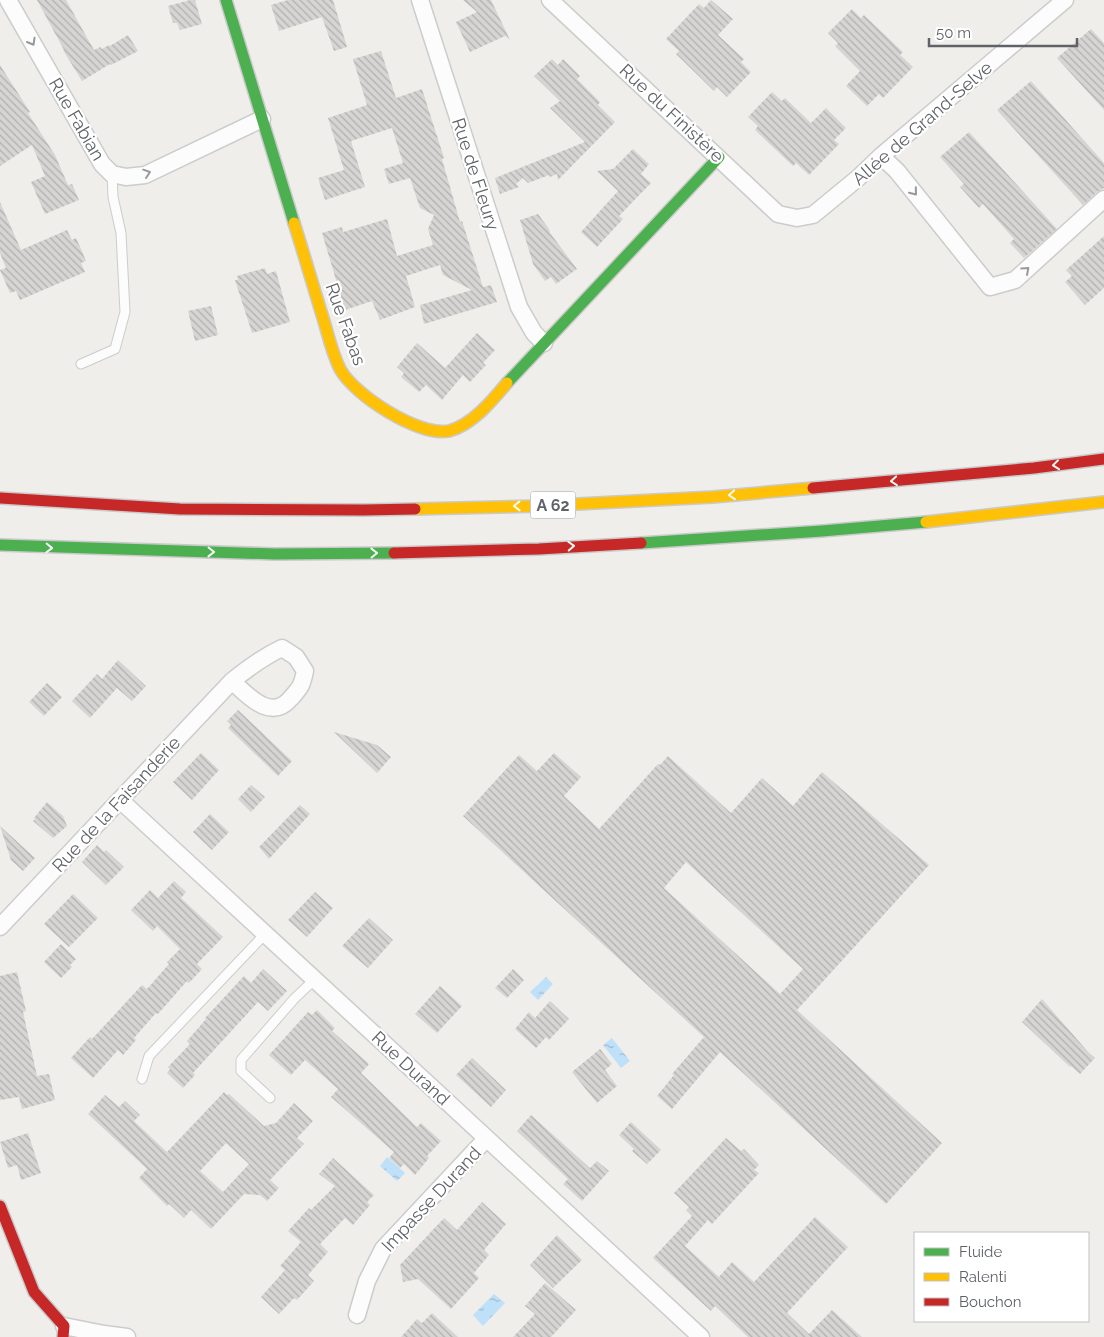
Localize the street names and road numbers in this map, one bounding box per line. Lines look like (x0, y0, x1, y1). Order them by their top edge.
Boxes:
street label: Allée de Grand-Selve (848, 56, 996, 189)
street label: Rue du Finistère (616, 59, 729, 167)
street label: Rue Fabian (45, 74, 109, 164)
street label: Rue de Fleury (448, 115, 504, 233)
street label: Rue Fabas (321, 280, 371, 368)
road number: A 62 (530, 492, 576, 518)
street label: Rue de la Faisanderie (48, 731, 185, 876)
street label: Rue Durand (368, 1027, 454, 1109)
street label: Impasse Durand (377, 1142, 485, 1256)

